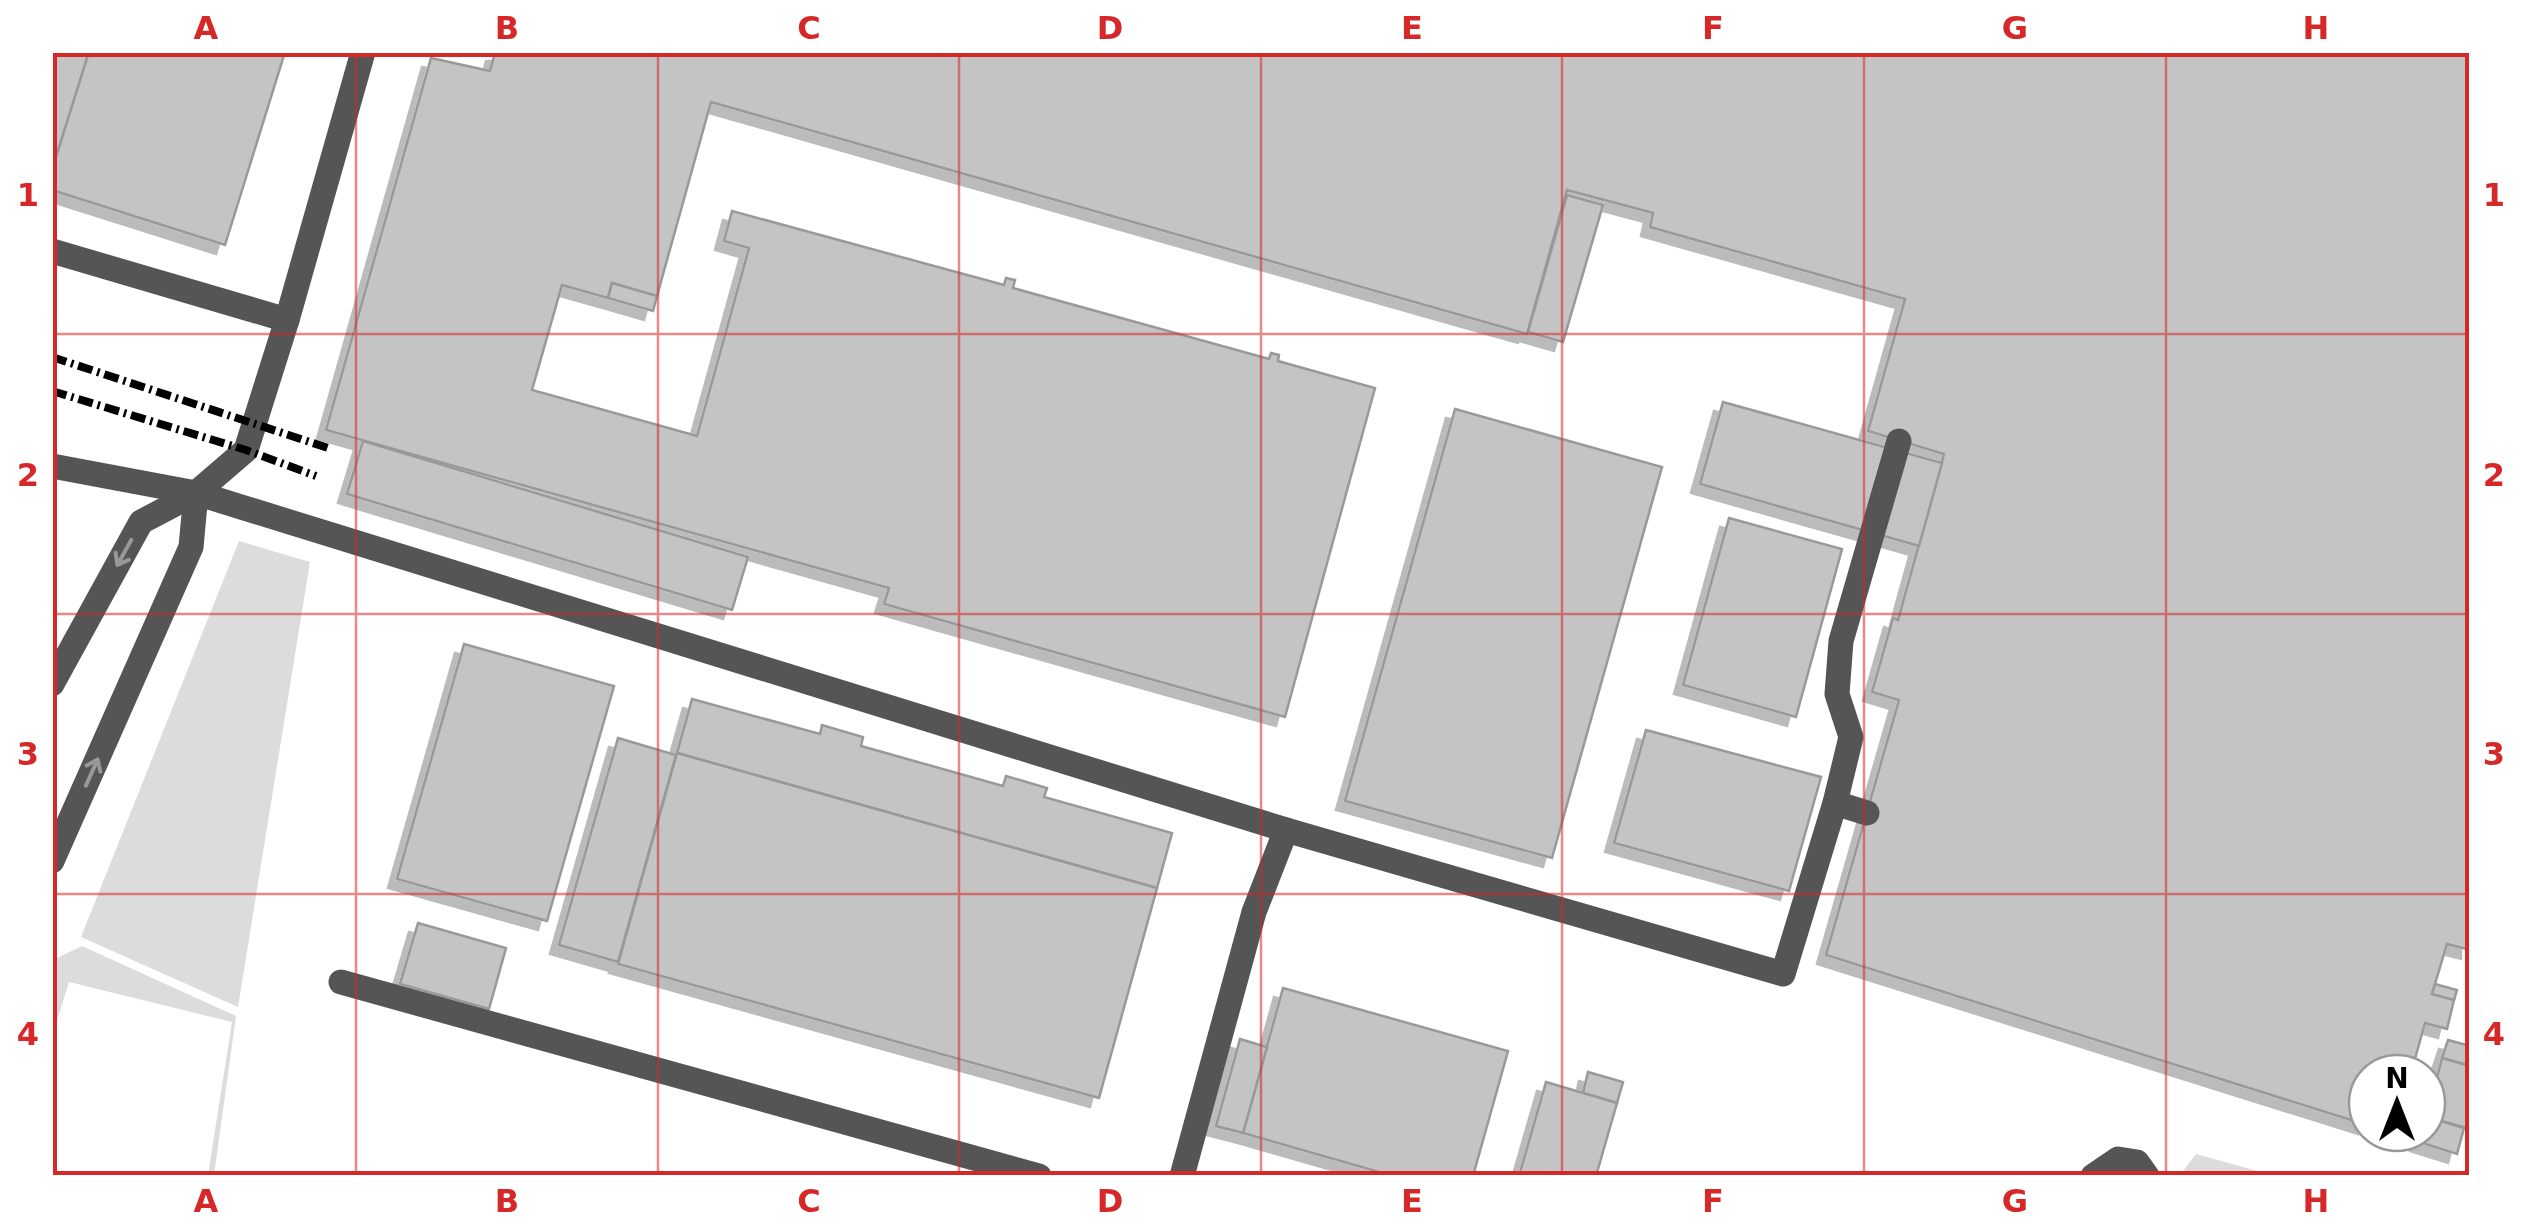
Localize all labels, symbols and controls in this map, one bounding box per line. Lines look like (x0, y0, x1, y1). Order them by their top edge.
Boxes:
text: A (194, 9, 219, 47)
text: B (495, 9, 519, 47)
text: C (797, 9, 821, 47)
text: D (1097, 9, 1123, 47)
text: E (1401, 9, 1423, 47)
text: F (1702, 9, 1724, 47)
text: G (2002, 9, 2028, 47)
text: H (2303, 9, 2329, 47)
text: 1 (17, 176, 39, 214)
text: 1 (2483, 176, 2505, 214)
text: 2 (17, 456, 39, 494)
text: 2 (2483, 456, 2505, 494)
one-way arrow (114, 538, 134, 568)
text: 3 (17, 735, 39, 773)
text: 3 (2483, 735, 2505, 773)
one-way arrow (84, 757, 102, 788)
text: 4 (17, 1015, 39, 1053)
text: 4 (2483, 1015, 2505, 1053)
north arrow (2347, 1053, 2447, 1153)
text: N (2385, 1062, 2409, 1095)
text: A (194, 1182, 219, 1220)
text: B (495, 1182, 519, 1220)
text: C (797, 1182, 821, 1220)
text: D (1097, 1182, 1123, 1220)
text: E (1401, 1182, 1423, 1220)
text: F (1702, 1182, 1724, 1220)
text: G (2002, 1182, 2028, 1220)
text: H (2303, 1182, 2329, 1220)

